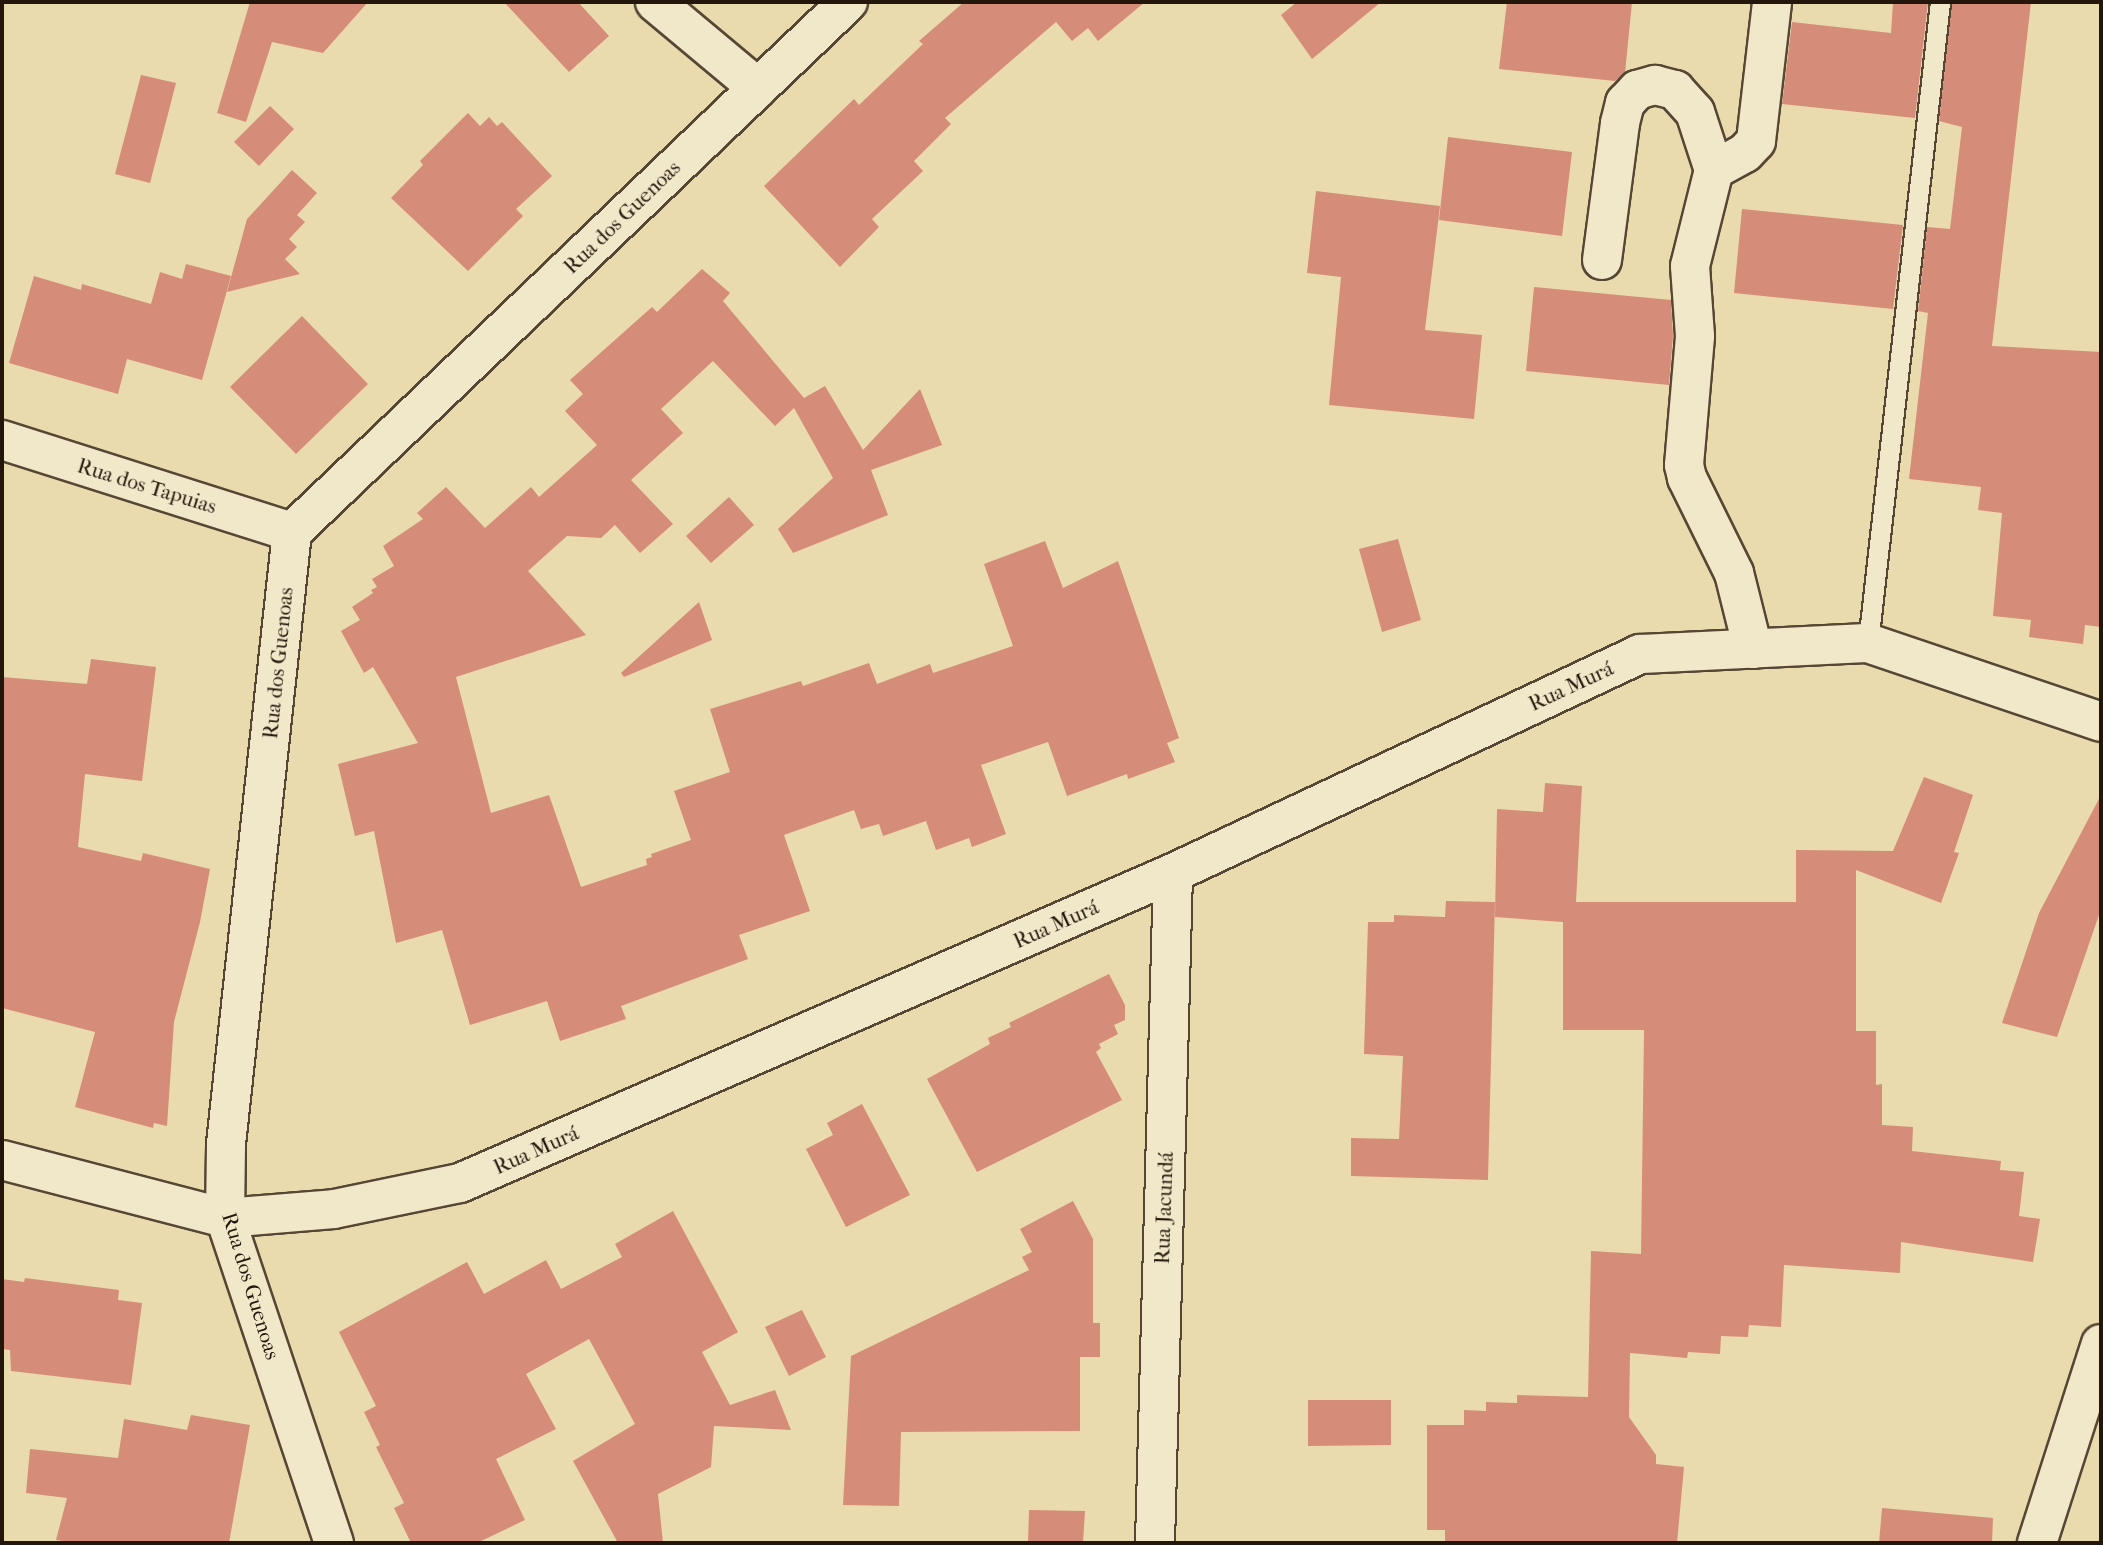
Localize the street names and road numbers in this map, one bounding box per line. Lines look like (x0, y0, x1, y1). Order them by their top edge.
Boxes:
street label: Rua dos Guenoas (558, 155, 686, 279)
street label: Rua dos Tapuias (74, 453, 220, 519)
street label: Rua dos Guenoas (257, 586, 299, 740)
street label: Rua Murá (1525, 655, 1617, 717)
street label: Rua Murá (1010, 894, 1102, 954)
street label: Rua Murá (490, 1120, 582, 1180)
street label: Rua Jacundá (1149, 1151, 1179, 1265)
street label: Rua dos Guenoas (217, 1209, 285, 1363)

